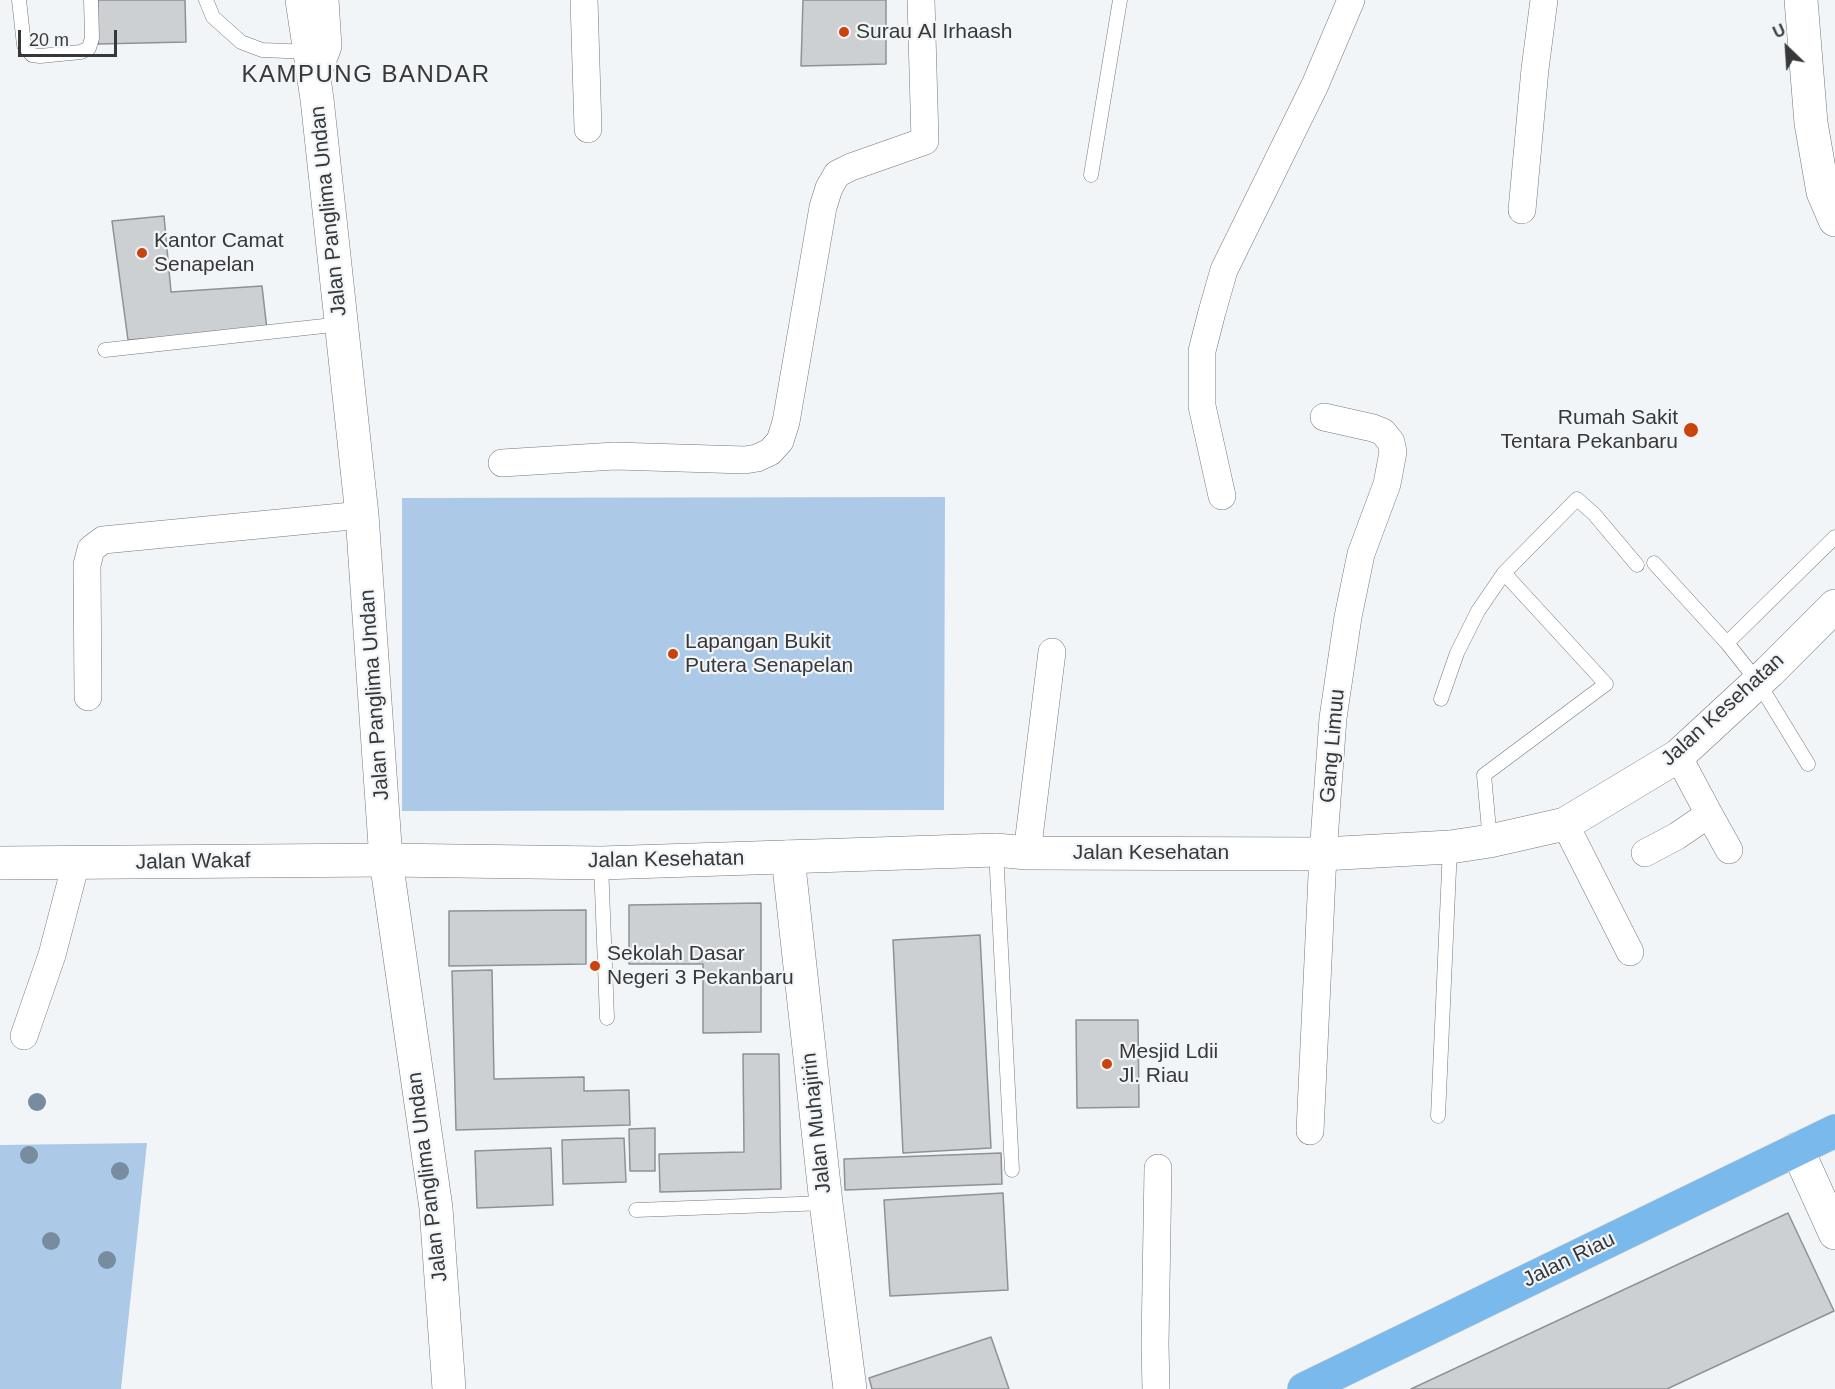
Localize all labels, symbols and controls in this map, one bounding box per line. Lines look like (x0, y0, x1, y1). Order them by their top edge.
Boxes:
scale bar (21, 18, 120, 56)
north arrow (1757, 18, 1817, 78)
place label: Surau Al Irhaash (856, 19, 1012, 45)
text: U (1770, 21, 1788, 41)
marker: Surau Al Irhaash (837, 25, 851, 39)
text: 20 m (29, 30, 69, 50)
district label: KAMPUNG BANDAR (241, 61, 491, 89)
street label: Jalan Panglima Undan (305, 105, 353, 317)
place label: Kantor Camat Senapelan (154, 228, 284, 278)
marker: Kantor Camat Senapelan (135, 246, 149, 260)
place label: Rumah Sakit Tentara Pekanbaru (1501, 405, 1678, 455)
marker: Rumah Sakit Tentara Pekanbaru (1682, 421, 1700, 439)
street label: Jalan Panglima Undan (355, 589, 395, 801)
place label: Lapangan Bukit Putera Senapelan (685, 629, 853, 679)
marker: Lapangan Bukit Putera Senapelan (666, 647, 680, 661)
street label: Jalan Kesehatan (1656, 648, 1790, 772)
street label: Gang Limuu (1315, 688, 1351, 804)
street label: Jalan Kesehatan (1073, 840, 1229, 866)
street label: Jalan Kesehatan (588, 846, 744, 874)
street label: Jalan Wakaf (135, 848, 251, 876)
place label: Sekolah Dasar Negeri 3 Pekanbaru (607, 941, 794, 991)
marker: Sekolah Dasar Negeri 3 Pekanbaru (588, 959, 602, 973)
place label: Mesjid Ldii Jl. Riau (1119, 1039, 1218, 1089)
street label: Jalan Muhajirin (797, 1051, 837, 1195)
marker: Mesjid Ldii Jl. Riau (1100, 1057, 1114, 1071)
street label: Jalan Panglima Undan (403, 1071, 453, 1283)
street label: Jalan Riau (1519, 1227, 1619, 1293)

